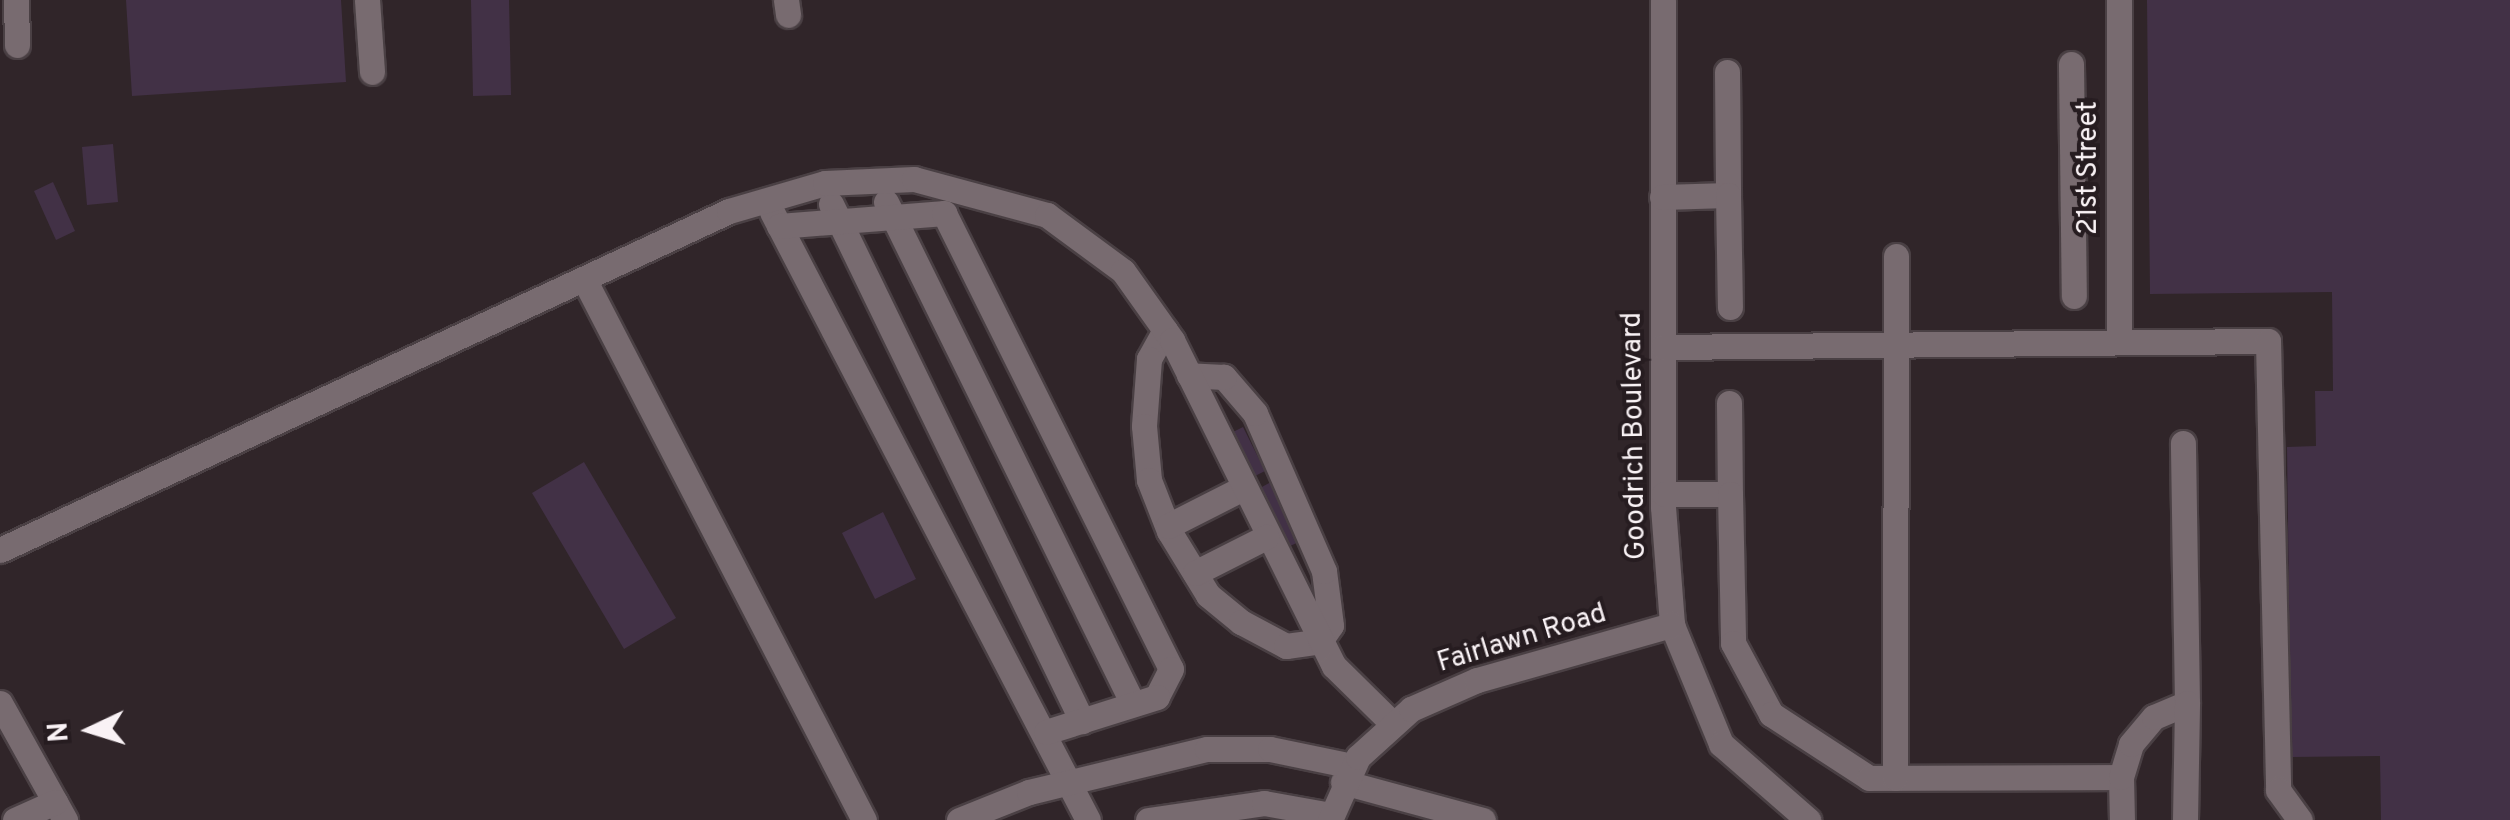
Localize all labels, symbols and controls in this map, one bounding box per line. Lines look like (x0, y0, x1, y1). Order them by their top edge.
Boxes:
street label: 21st Street (2072, 101, 2106, 235)
street label: Goodrich Boulevard (1616, 312, 1654, 560)
street label: Fairlawn Road (1433, 597, 1611, 681)
north arrow (40, 680, 140, 780)
text: N (41, 721, 79, 743)

